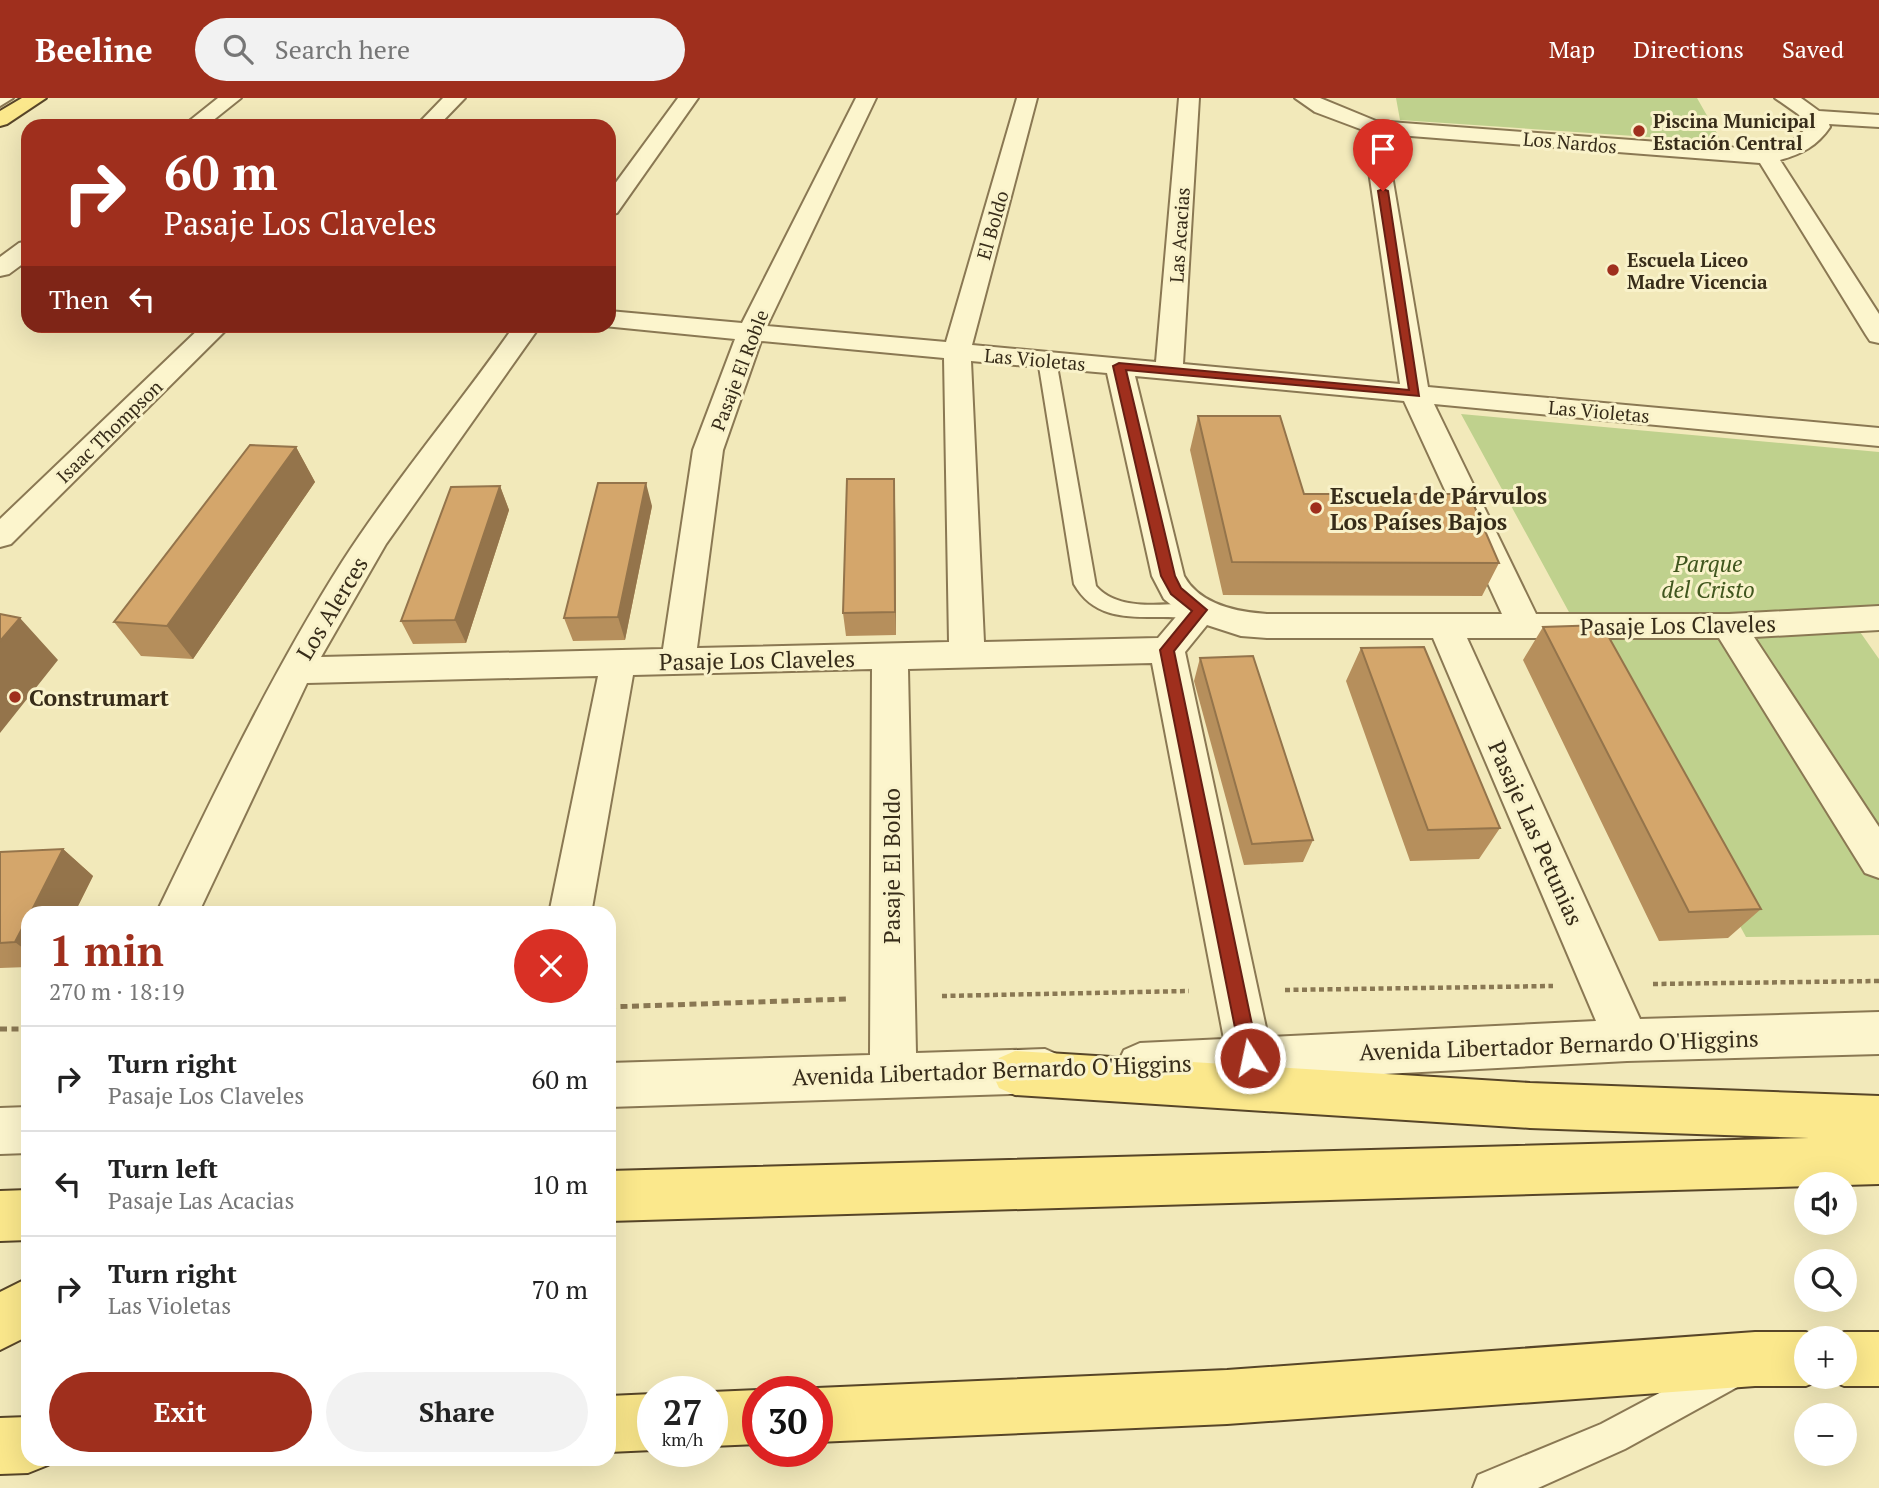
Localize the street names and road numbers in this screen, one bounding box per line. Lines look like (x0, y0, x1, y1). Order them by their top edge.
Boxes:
street label: Los Nardos (1522, 125, 1618, 159)
street label: Las Acacias (1163, 186, 1195, 284)
street label: El Boldo (970, 188, 1014, 262)
street label: Pasaje El Roble (704, 306, 774, 434)
street label: Las Violetas (983, 342, 1087, 376)
street label: Isaac Thompson (51, 374, 167, 488)
street label: Las Violetas (1547, 394, 1651, 428)
street label: Los Alerces (289, 551, 375, 665)
street label: Pasaje Los Claveles (1580, 608, 1776, 642)
street label: Pasaje Los Claveles (659, 643, 855, 677)
street label: Pasaje Las Petunias (1481, 736, 1591, 930)
street label: Pasaje El Boldo (876, 788, 907, 944)
street label: Avenida Libertador Bernardo O'Higgins (1359, 1023, 1759, 1067)
street label: Avenida Libertador Bernardo O'Higgins (792, 1048, 1192, 1092)

